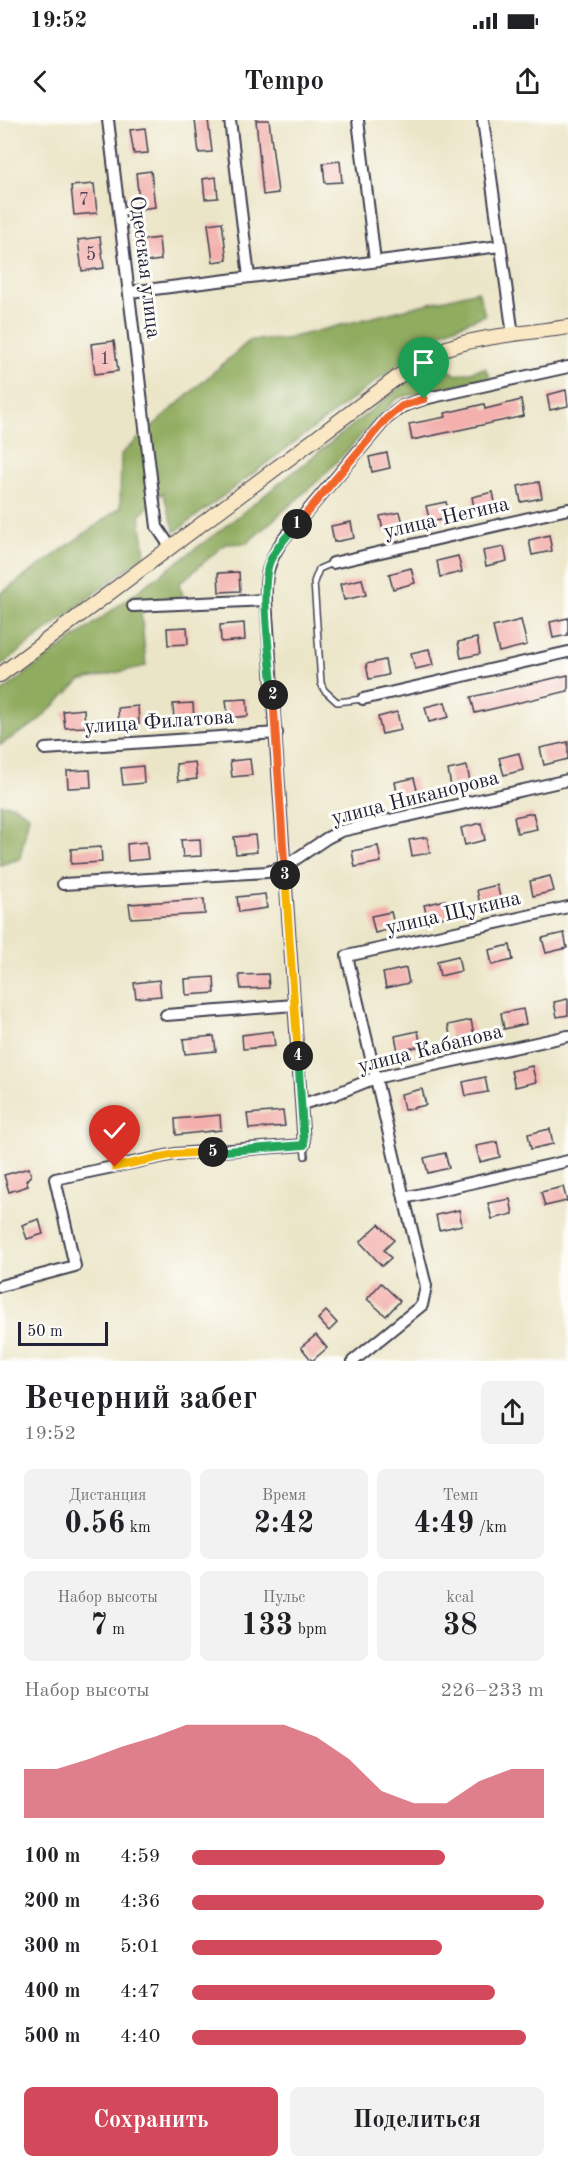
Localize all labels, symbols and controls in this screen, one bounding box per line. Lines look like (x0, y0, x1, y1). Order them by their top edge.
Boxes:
text: 19:52 (30, 10, 87, 32)
icon: back (24, 65, 57, 98)
icon: share (511, 65, 544, 98)
text: Tempo (244, 68, 324, 95)
house number: 7 (79, 191, 89, 209)
street label: Одесская улица (125, 195, 164, 340)
house number: 5 (86, 246, 96, 264)
pin (398, 337, 449, 399)
icon: arrive (407, 346, 440, 379)
house number: 1 (100, 350, 110, 368)
street label: улица Негина (382, 494, 511, 543)
pin: 1 (282, 509, 312, 539)
text: 1 (292, 516, 302, 532)
pin: 2 (258, 680, 288, 710)
text: 2 (268, 687, 278, 703)
street label: улица Филатова (83, 707, 235, 738)
street label: улица Никанорова (329, 767, 501, 829)
pin: 3 (270, 860, 300, 890)
text: 3 (280, 867, 290, 883)
street label: улица Щукина (384, 888, 523, 939)
street label: улица Кабанова (356, 1021, 505, 1078)
pin: 4 (283, 1041, 313, 1071)
text: 4 (293, 1048, 303, 1064)
pin (89, 1105, 140, 1167)
icon: check (98, 1114, 131, 1147)
pin: 5 (198, 1137, 228, 1167)
text: 5 (208, 1144, 218, 1160)
scale bar (18, 1319, 108, 1346)
text: 50 m (27, 1324, 63, 1340)
button: share (481, 1381, 544, 1444)
text: Вечерний забег (24, 1383, 257, 1416)
text: 19:52 (24, 1424, 76, 1444)
text: Дистанция (69, 1488, 146, 1504)
text: Время (262, 1488, 306, 1504)
text: Темп (442, 1488, 478, 1504)
text: 0.56 (65, 1509, 125, 1539)
text: 2:42 (254, 1509, 314, 1539)
text: 4:49 (414, 1509, 474, 1539)
text: km (125, 1520, 151, 1536)
text: /km (474, 1520, 507, 1536)
text: Набор высоты (57, 1590, 158, 1606)
text: Пульс (263, 1590, 305, 1606)
text: kcal (447, 1590, 474, 1606)
text: 7 (90, 1611, 108, 1641)
text: 133 (241, 1611, 293, 1641)
text: 38 (443, 1611, 478, 1641)
text: m (108, 1622, 125, 1638)
text: bpm (293, 1622, 327, 1638)
text: Набор высоты (24, 1681, 150, 1701)
text: 226–233 m (441, 1681, 544, 1701)
text: 100 m (24, 1847, 80, 1867)
text: 4:59 (120, 1847, 160, 1867)
text: 200 m (24, 1892, 80, 1912)
text: 4:36 (120, 1892, 160, 1912)
text: 300 m (24, 1937, 80, 1957)
text: 5:01 (120, 1937, 160, 1957)
text: 400 m (24, 1982, 80, 2002)
text: 4:47 (120, 1982, 160, 2002)
text: 500 m (24, 2027, 80, 2047)
text: 4:40 (120, 2027, 160, 2047)
button: Сохранить (24, 2087, 278, 2156)
button: Поделиться (290, 2087, 544, 2156)

